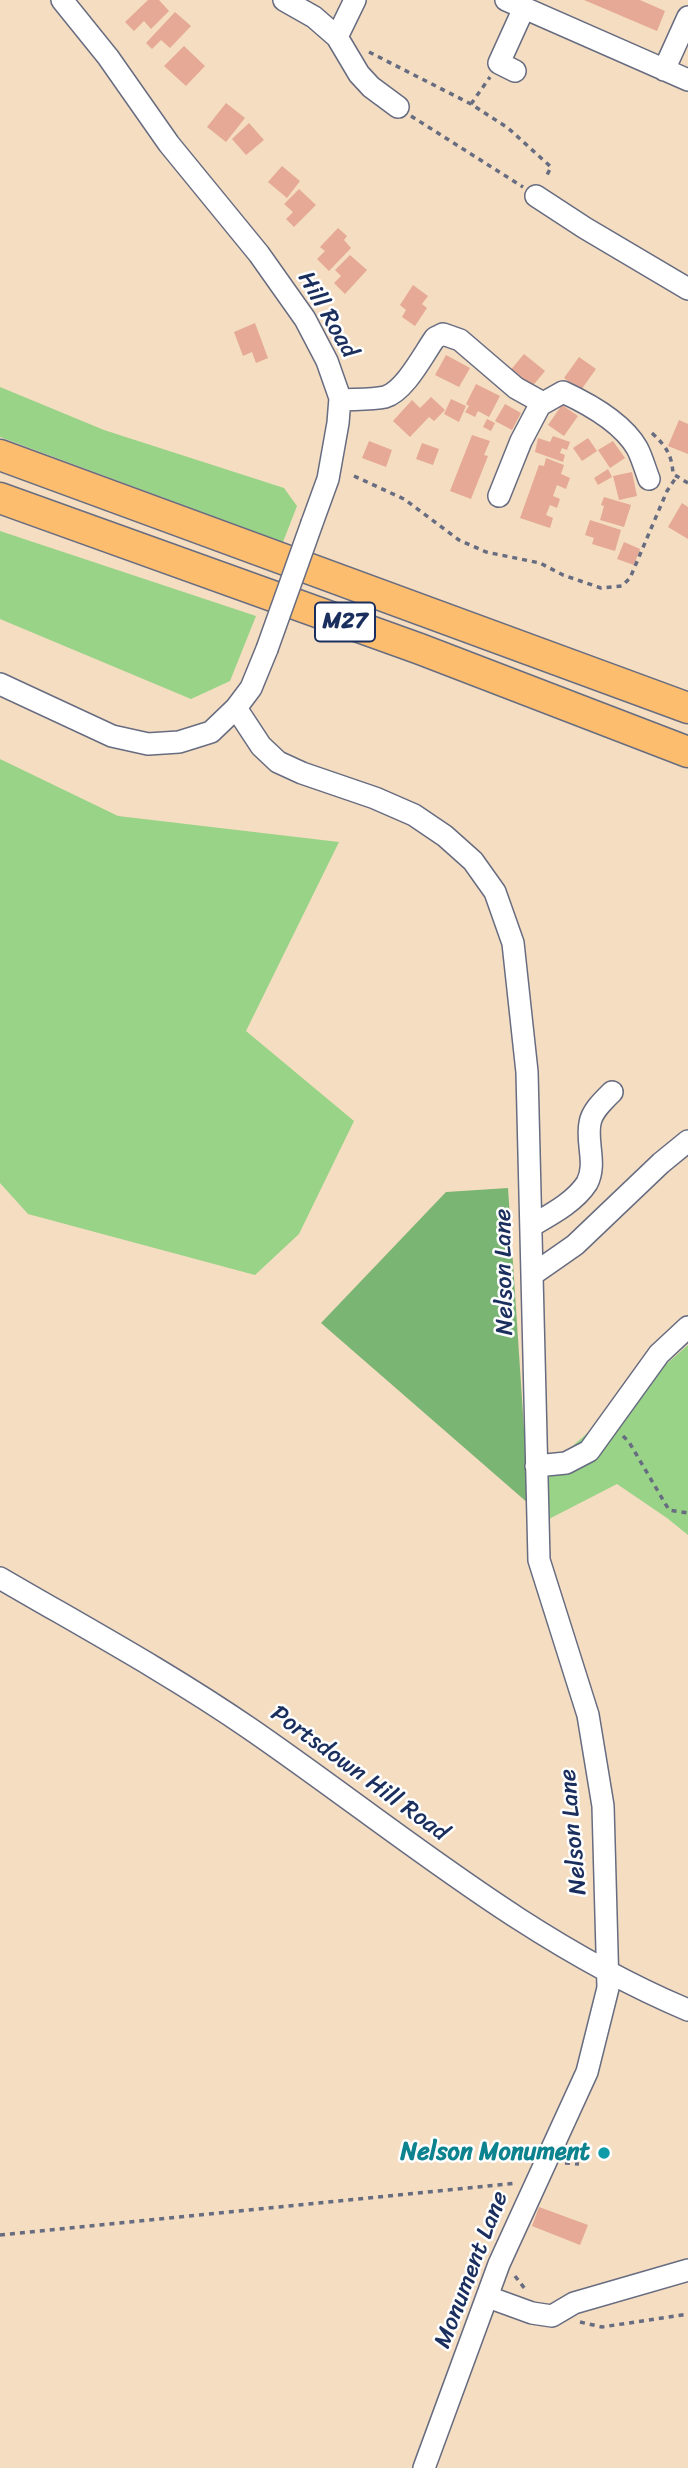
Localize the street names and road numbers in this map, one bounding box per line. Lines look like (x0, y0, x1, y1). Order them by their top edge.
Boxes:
street label: Hill Road (291, 267, 363, 363)
road number: M27 (315, 602, 375, 642)
street label: Nelson Lane (489, 1208, 521, 1336)
street label: Portsdown Hill Road (265, 1700, 453, 1848)
street label: Nelson Lane (554, 1768, 594, 1896)
street label: Monument Lane (429, 2187, 515, 2353)

